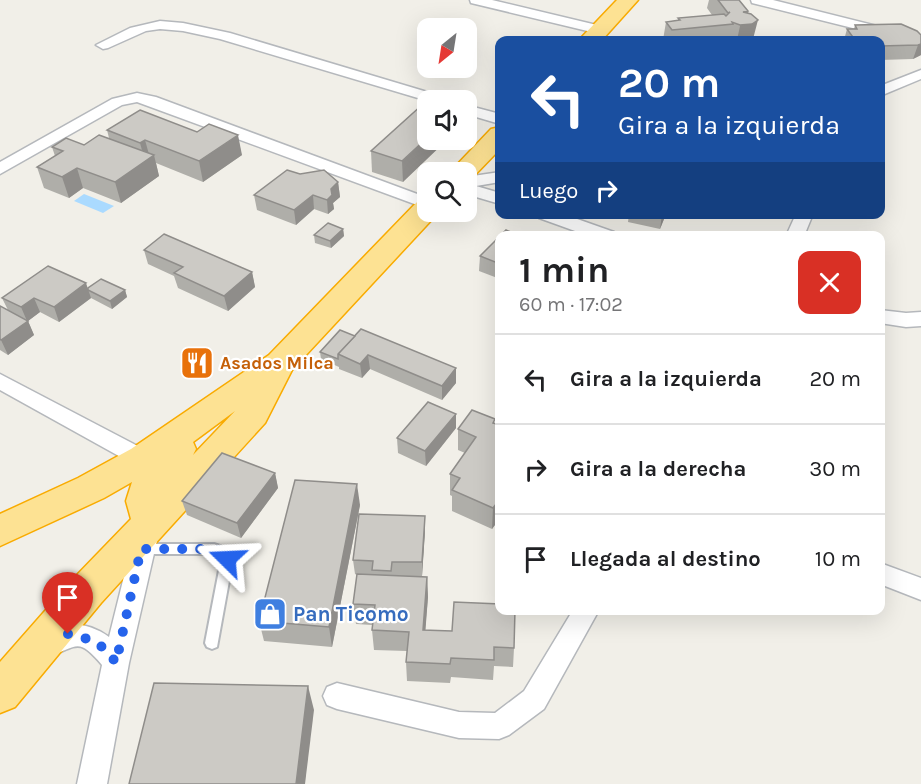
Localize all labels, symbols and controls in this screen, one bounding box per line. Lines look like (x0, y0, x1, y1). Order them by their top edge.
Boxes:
north arrow (417, 18, 477, 78)
map controls (417, 18, 477, 222)
text: 20 m (618, 58, 720, 108)
icon: left (519, 60, 597, 138)
button: sound (417, 90, 477, 150)
text: Gira a la izquierda (618, 109, 840, 141)
button: search (417, 162, 477, 222)
icon: right (590, 174, 623, 207)
text: Luego (519, 178, 578, 204)
text: 1 min (519, 249, 609, 291)
button: close (798, 251, 861, 314)
text: 60 m · 17:02 (519, 293, 623, 316)
restaurant icon: Asados Milca (179, 345, 215, 381)
place label: Asados Milca (220, 352, 334, 374)
icon: left (519, 363, 552, 396)
text: Gira a la izquierda (570, 366, 762, 392)
text: 20 m (809, 366, 861, 392)
icon: right (519, 453, 552, 486)
text: Gira a la derecha (570, 456, 746, 482)
text: 30 m (809, 456, 861, 482)
position arrow (195, 527, 259, 591)
icon: arrive (519, 543, 552, 576)
text: Llegada al destino (570, 546, 761, 572)
text: 10 m (815, 546, 861, 572)
pin (42, 572, 93, 634)
icon: arrive (51, 581, 84, 614)
shop icon: Pan Ticomo (252, 596, 288, 632)
place label: Pan Ticomo (293, 602, 409, 626)

